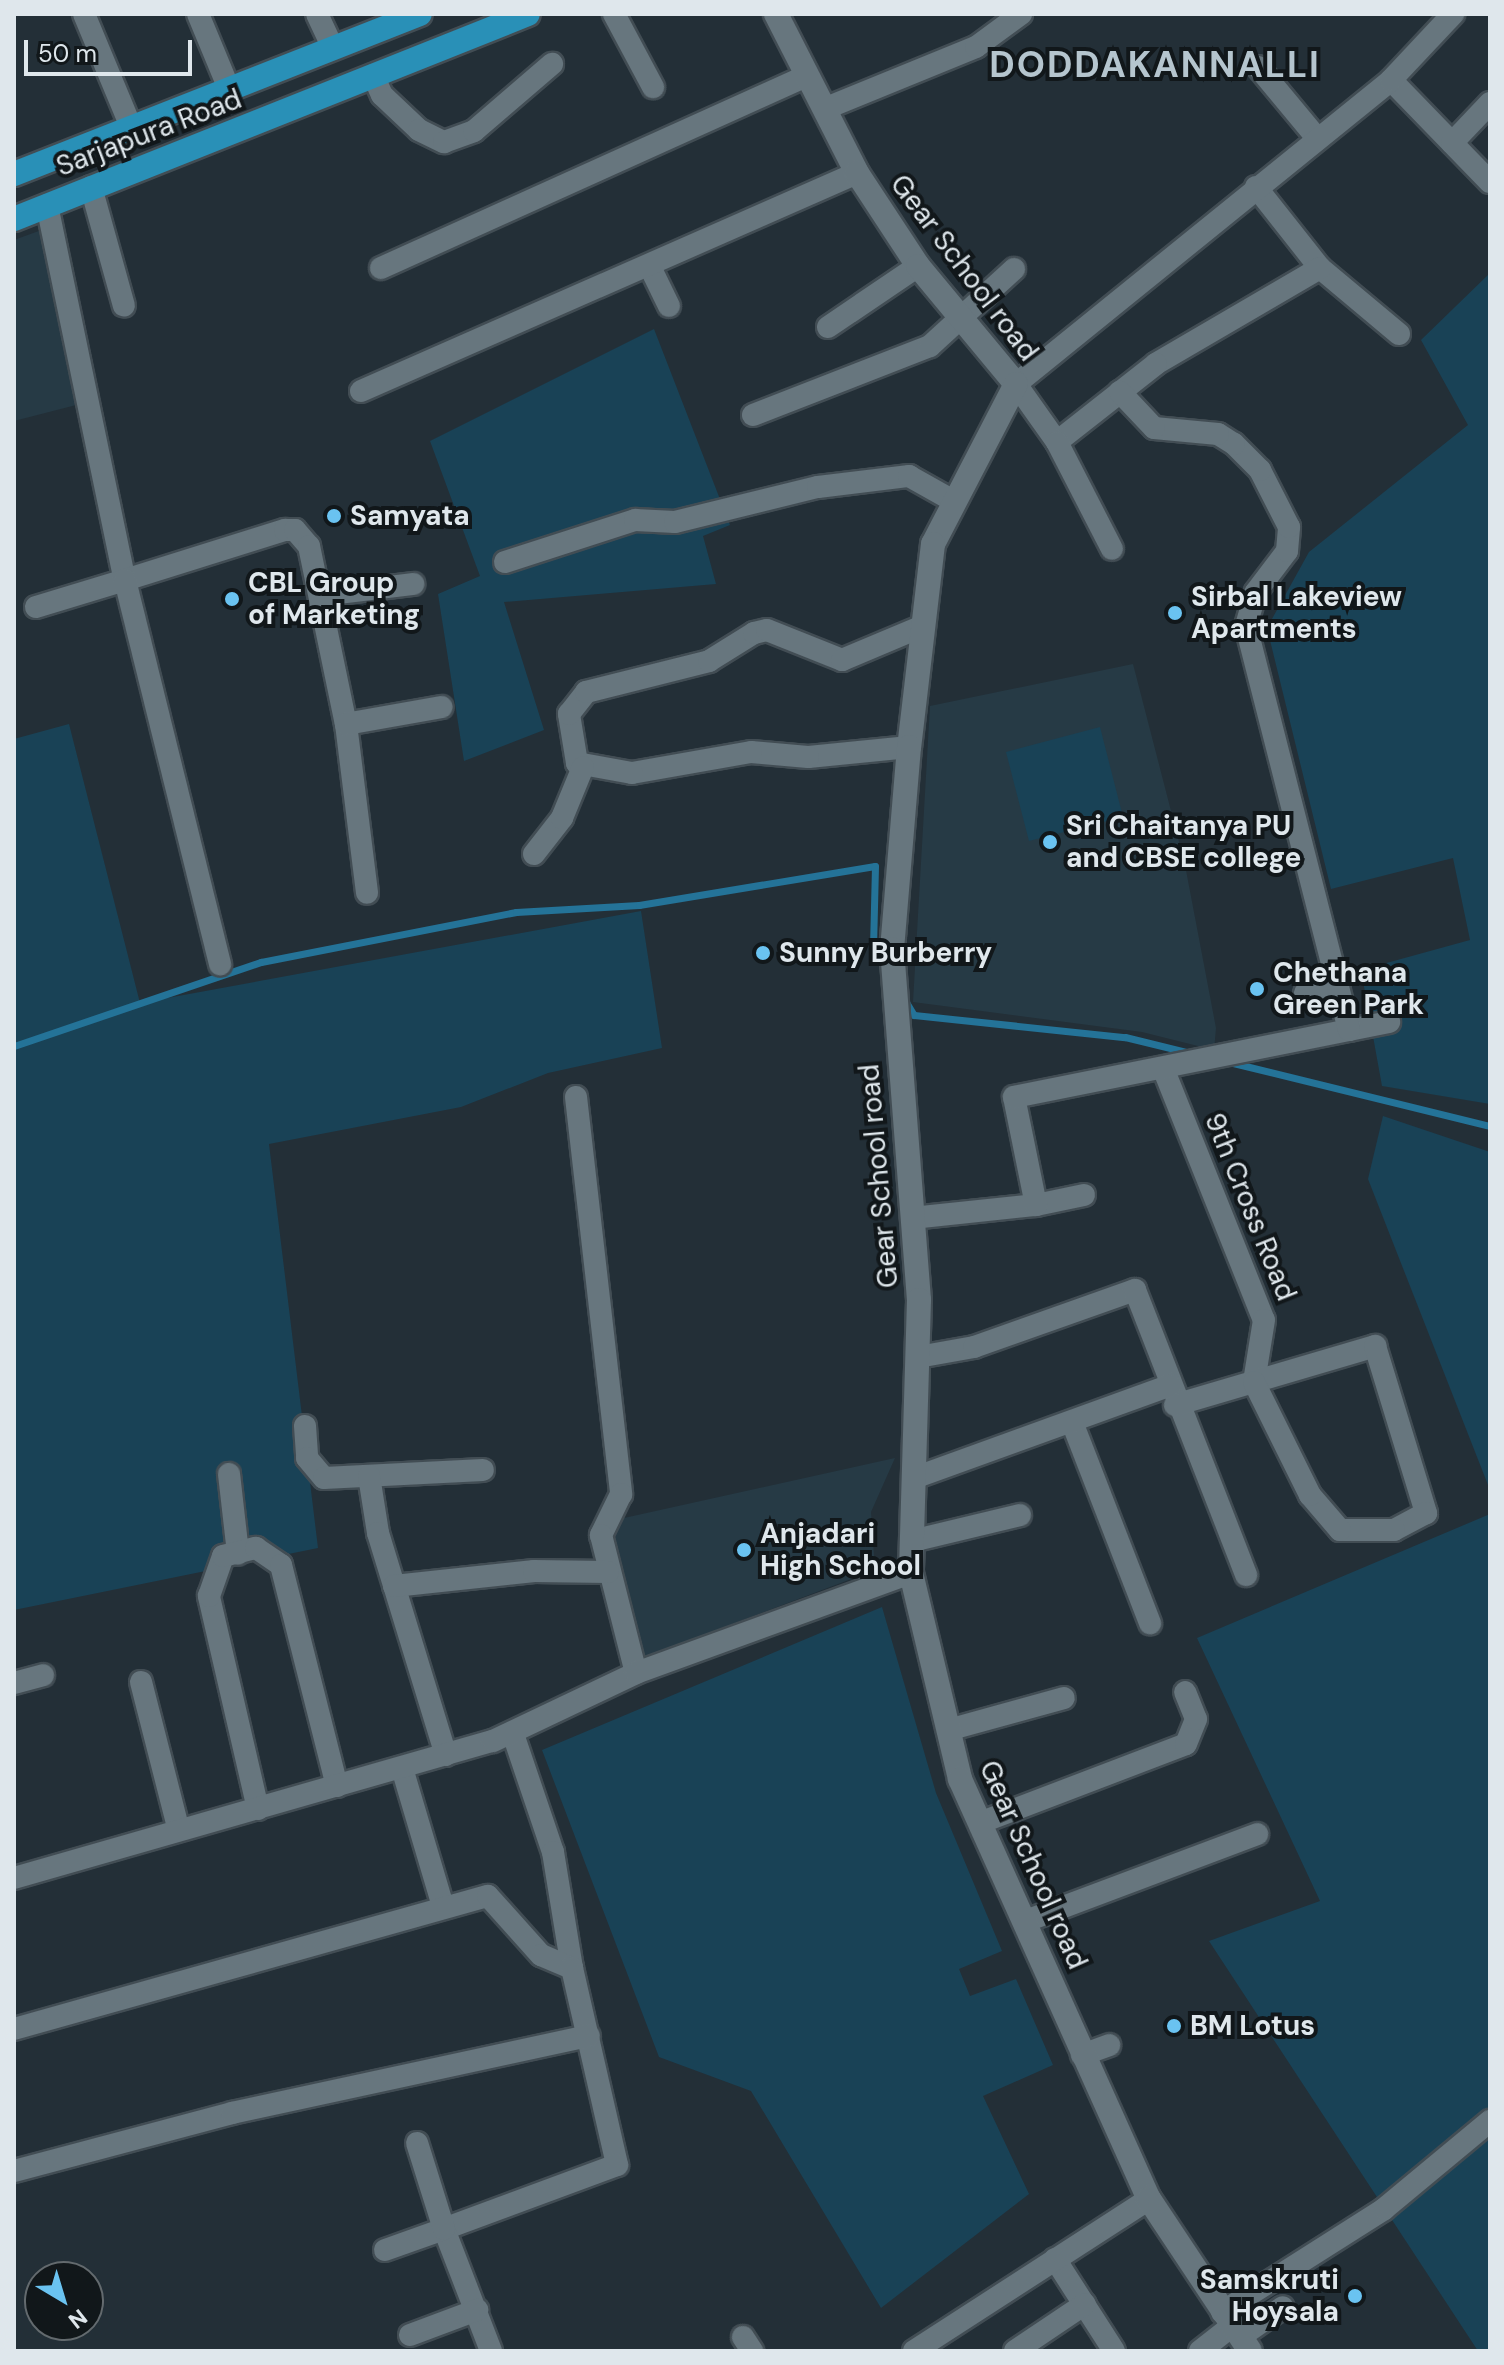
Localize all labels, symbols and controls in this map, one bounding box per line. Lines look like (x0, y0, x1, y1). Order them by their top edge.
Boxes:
scale bar (28, 24, 196, 74)
text: 50 m (38, 38, 97, 69)
district label: DODDAKANNALLI (989, 43, 1321, 87)
street label: Sarjapura Road (52, 82, 246, 184)
street label: Gear School road (883, 168, 1045, 368)
place label: Samyata (350, 499, 470, 533)
marker: Samyata (325, 507, 343, 525)
place label: CBL Group of Marketing (248, 566, 420, 632)
place label: Sirbal Lakeview Apartments (1191, 580, 1402, 646)
marker: CBL Group of Marketing (223, 590, 241, 608)
marker: Sirbal Lakeview Apartments (1166, 604, 1184, 622)
place label: Sri Chaitanya PU and CBSE college (1066, 809, 1301, 875)
marker: Sri Chaitanya PU and CBSE college (1041, 833, 1059, 851)
place label: Sunny Burberry (779, 936, 992, 970)
marker: Sunny Burberry (754, 944, 772, 962)
place label: Chethana Green Park (1273, 956, 1424, 1022)
marker: Chethana Green Park (1248, 980, 1266, 998)
street label: Gear School road (852, 1063, 906, 1289)
street label: 9th Cross Road (1197, 1108, 1303, 1306)
place label: Anjadari High School (760, 1517, 921, 1583)
marker: Anjadari High School (735, 1541, 753, 1559)
street label: Gear School road (972, 1756, 1094, 1974)
place label: BM Lotus (1190, 2009, 1315, 2043)
marker: BM Lotus (1165, 2017, 1183, 2035)
north arrow (24, 2261, 104, 2341)
place label: Samskruti Hoysala (1200, 2263, 1339, 2329)
marker: Samskruti Hoysala (1346, 2287, 1364, 2305)
text: N (63, 2302, 93, 2335)

